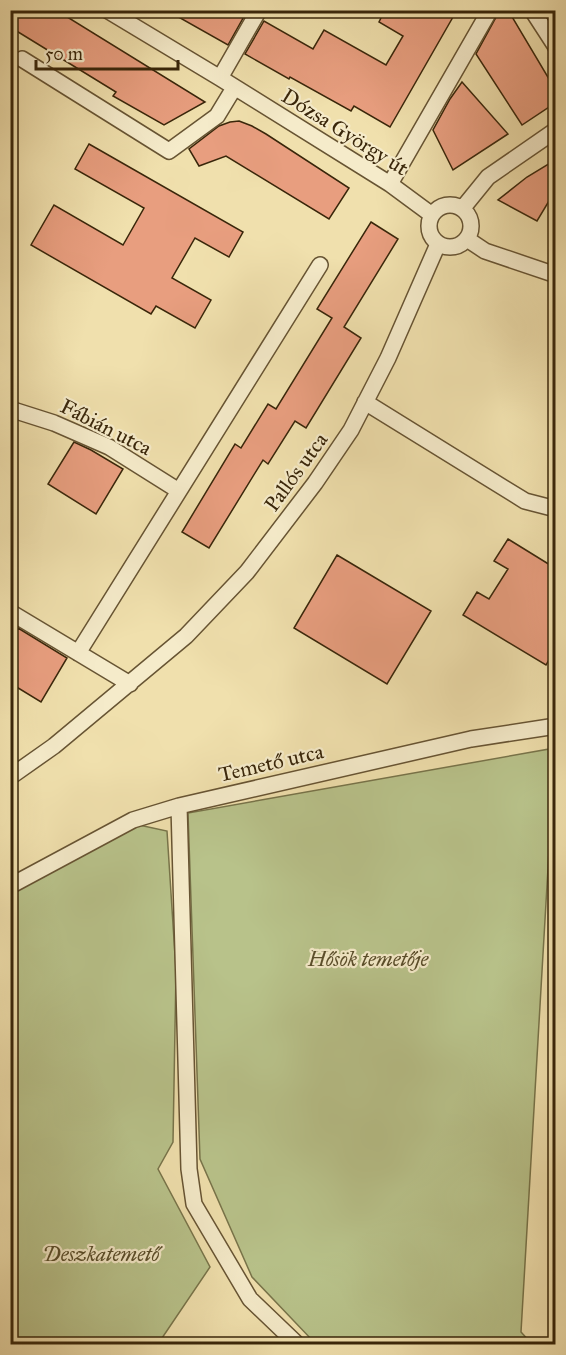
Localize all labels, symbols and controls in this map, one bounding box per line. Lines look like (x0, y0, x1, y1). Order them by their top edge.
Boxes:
scale bar (36, 33, 178, 71)
text: 50 m (45, 43, 83, 65)
street label: Dózsa György út (277, 83, 414, 182)
street label: Fábián utca (56, 393, 156, 461)
street label: Pallós utca (259, 427, 333, 516)
street label: Temető utca (216, 738, 326, 788)
park label: Hősök temetője (307, 946, 430, 972)
park label: Deszkatemető (43, 1241, 163, 1267)

